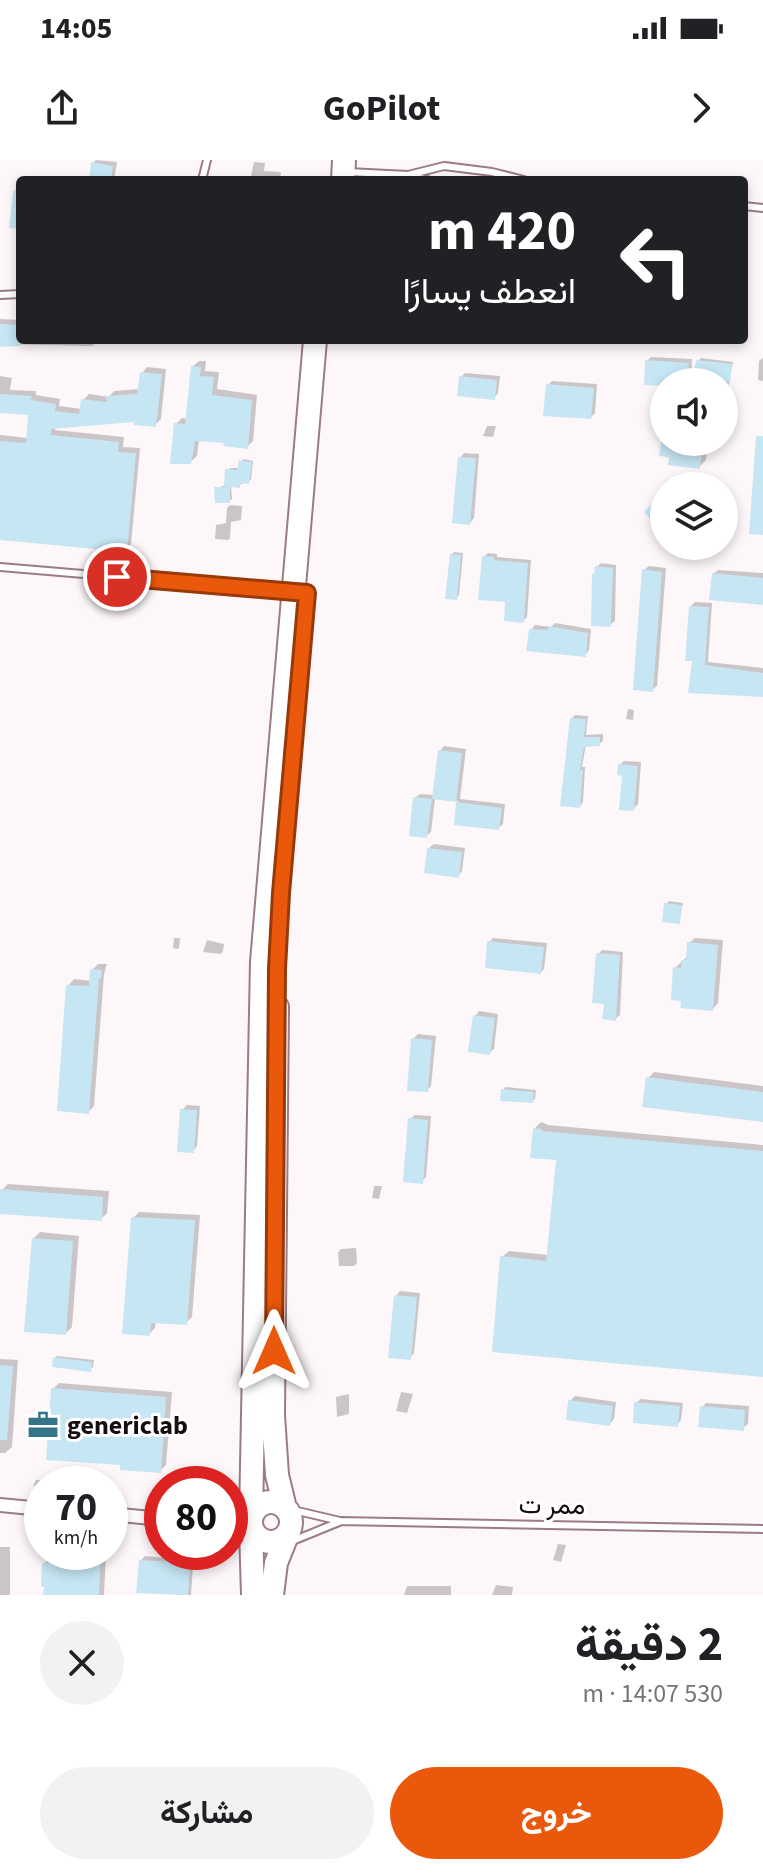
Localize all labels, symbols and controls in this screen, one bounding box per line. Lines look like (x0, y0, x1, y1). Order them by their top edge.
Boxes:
text: 14:05 (40, 7, 112, 50)
text: GoPilot (323, 83, 440, 134)
icon: share (40, 86, 84, 130)
icon: forward (679, 86, 723, 130)
text: 420 m (428, 192, 576, 271)
icon: left (604, 208, 708, 312)
text: انعطف يسارًا (403, 266, 576, 317)
map controls (650, 368, 738, 560)
button: sound (650, 368, 738, 456)
button: layers (650, 472, 738, 560)
pin (83, 543, 151, 611)
icon: arrive (95, 555, 139, 599)
position arrow (232, 1309, 316, 1393)
place label: genericlab (67, 1407, 188, 1444)
office icon: genericlab (26, 1408, 60, 1442)
speed limit sign: 80 (144, 1466, 248, 1570)
text: 70 (55, 1479, 97, 1536)
street label: ممر ت (518, 1486, 586, 1524)
text: km/h (54, 1524, 98, 1552)
text: 2 دقيقة (575, 1611, 723, 1679)
button: close (40, 1621, 124, 1705)
text: 530 m · 14:07 (582, 1675, 723, 1712)
button: مشاركة (40, 1767, 374, 1859)
button: خروج (390, 1767, 723, 1859)

